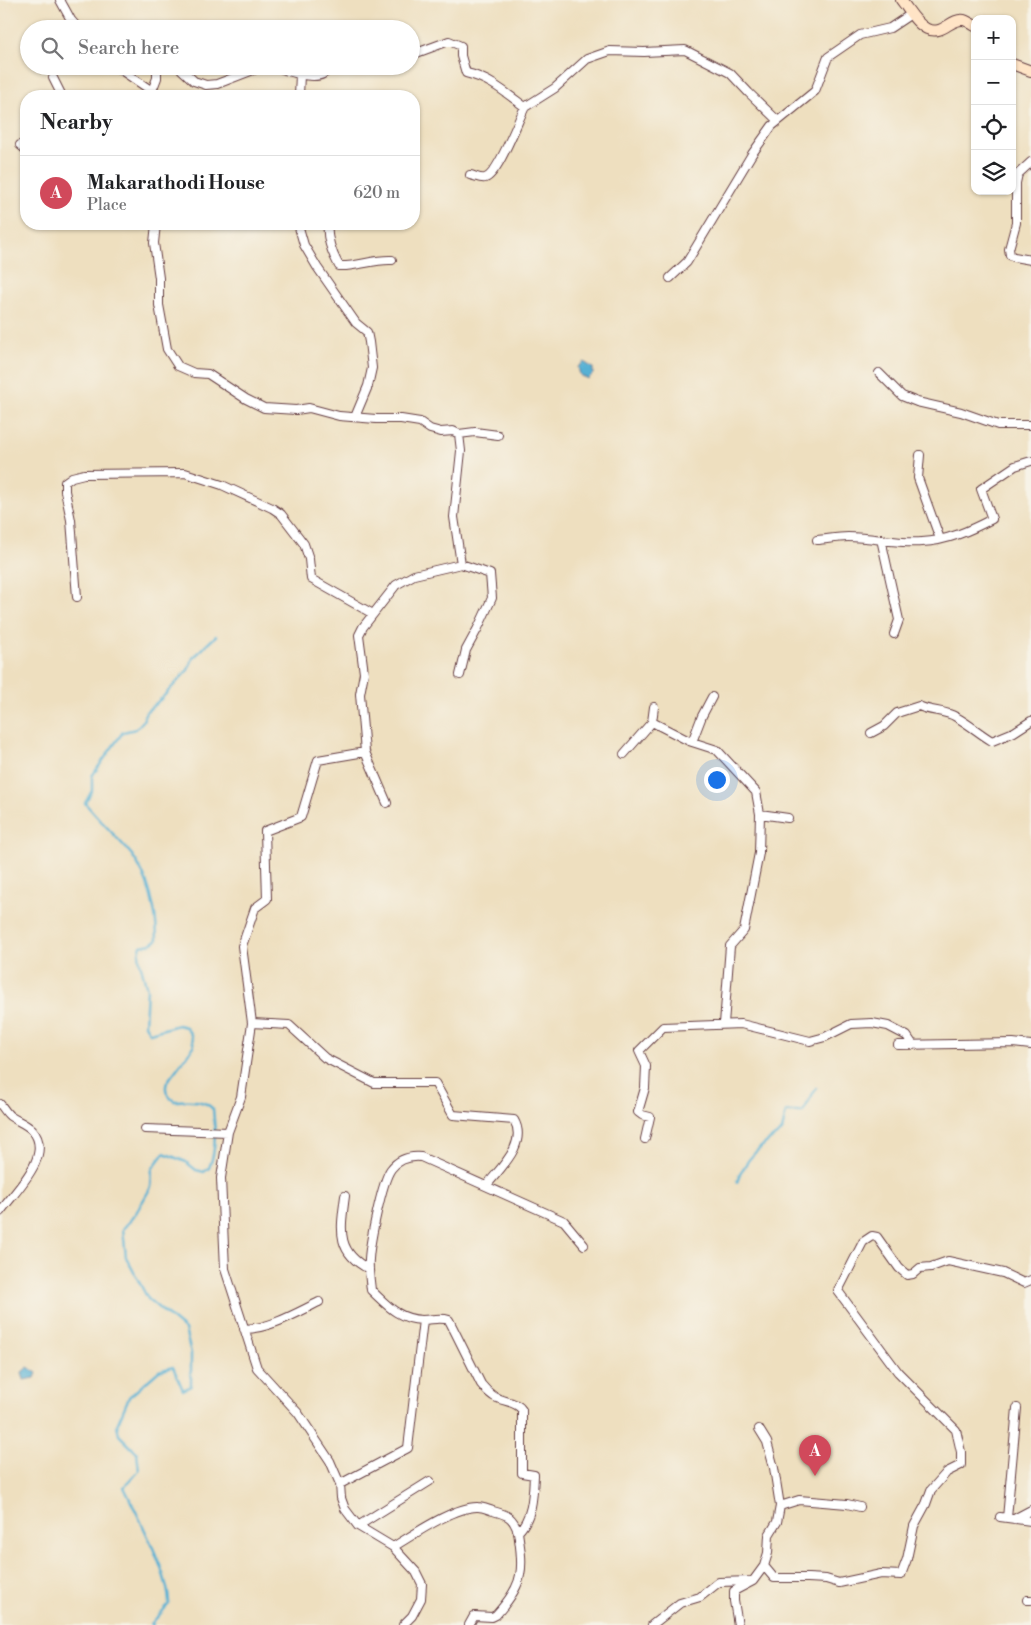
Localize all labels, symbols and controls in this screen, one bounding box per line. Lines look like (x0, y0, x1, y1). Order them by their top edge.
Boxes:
map controls (971, 15, 1016, 195)
button: + (971, 15, 1016, 60)
search box (20, 20, 420, 75)
icon: search (38, 34, 66, 62)
text: Search here (78, 36, 179, 60)
button: − (971, 60, 1016, 105)
button: locate (971, 105, 1016, 150)
text: Nearby (40, 110, 113, 136)
button: layers (971, 150, 1016, 195)
text: Makarathodi House (87, 171, 265, 195)
text: A (50, 183, 62, 203)
text: 620 m (353, 183, 400, 203)
text: Place (87, 195, 127, 215)
your location (704, 767, 730, 793)
pin: A (799, 1435, 831, 1476)

